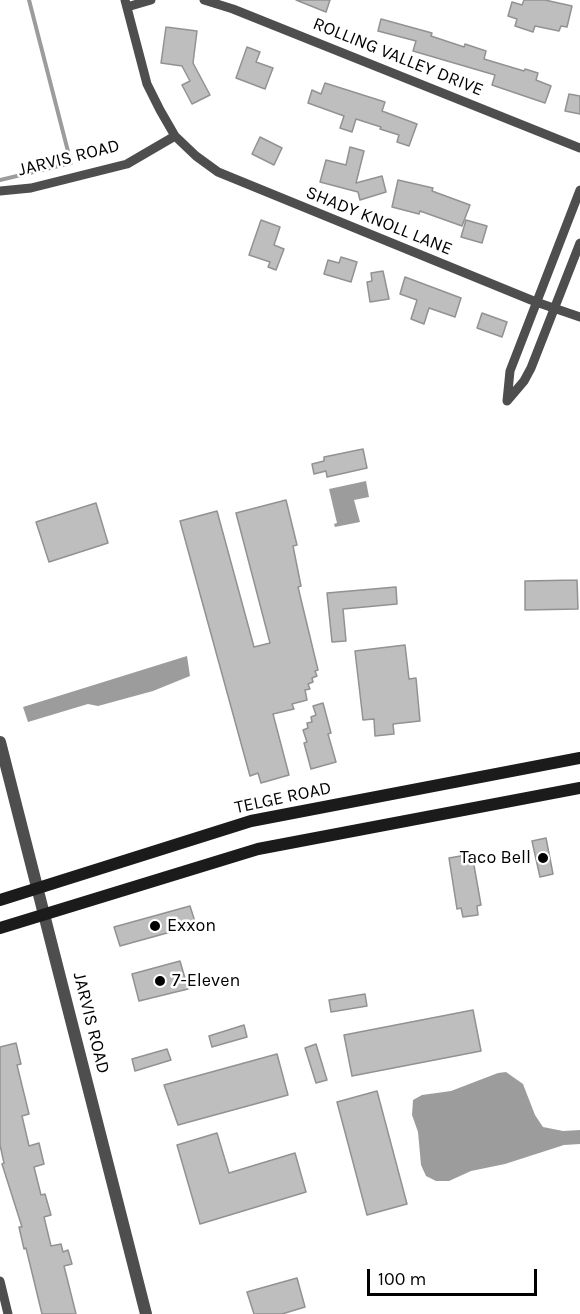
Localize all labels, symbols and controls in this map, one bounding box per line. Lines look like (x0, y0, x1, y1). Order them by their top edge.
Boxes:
street label: ROLLING VALLEY DRIVE (310, 13, 486, 101)
street label: JARVIS ROAD (16, 135, 122, 181)
street label: SHADY KNOLL LANE (303, 182, 455, 260)
street label: TELGE ROAD (233, 777, 333, 819)
place label: Taco Bell (460, 847, 531, 869)
marker: Taco Bell (536, 851, 550, 865)
place label: Exxon (167, 915, 216, 937)
marker: Exxon (148, 919, 162, 933)
street label: JARVIS ROAD (68, 970, 114, 1076)
place label: 7-Eleven (172, 970, 240, 992)
marker: 7-Eleven (153, 974, 167, 988)
scale bar (370, 1257, 540, 1295)
text: 100 m (378, 1268, 426, 1290)

